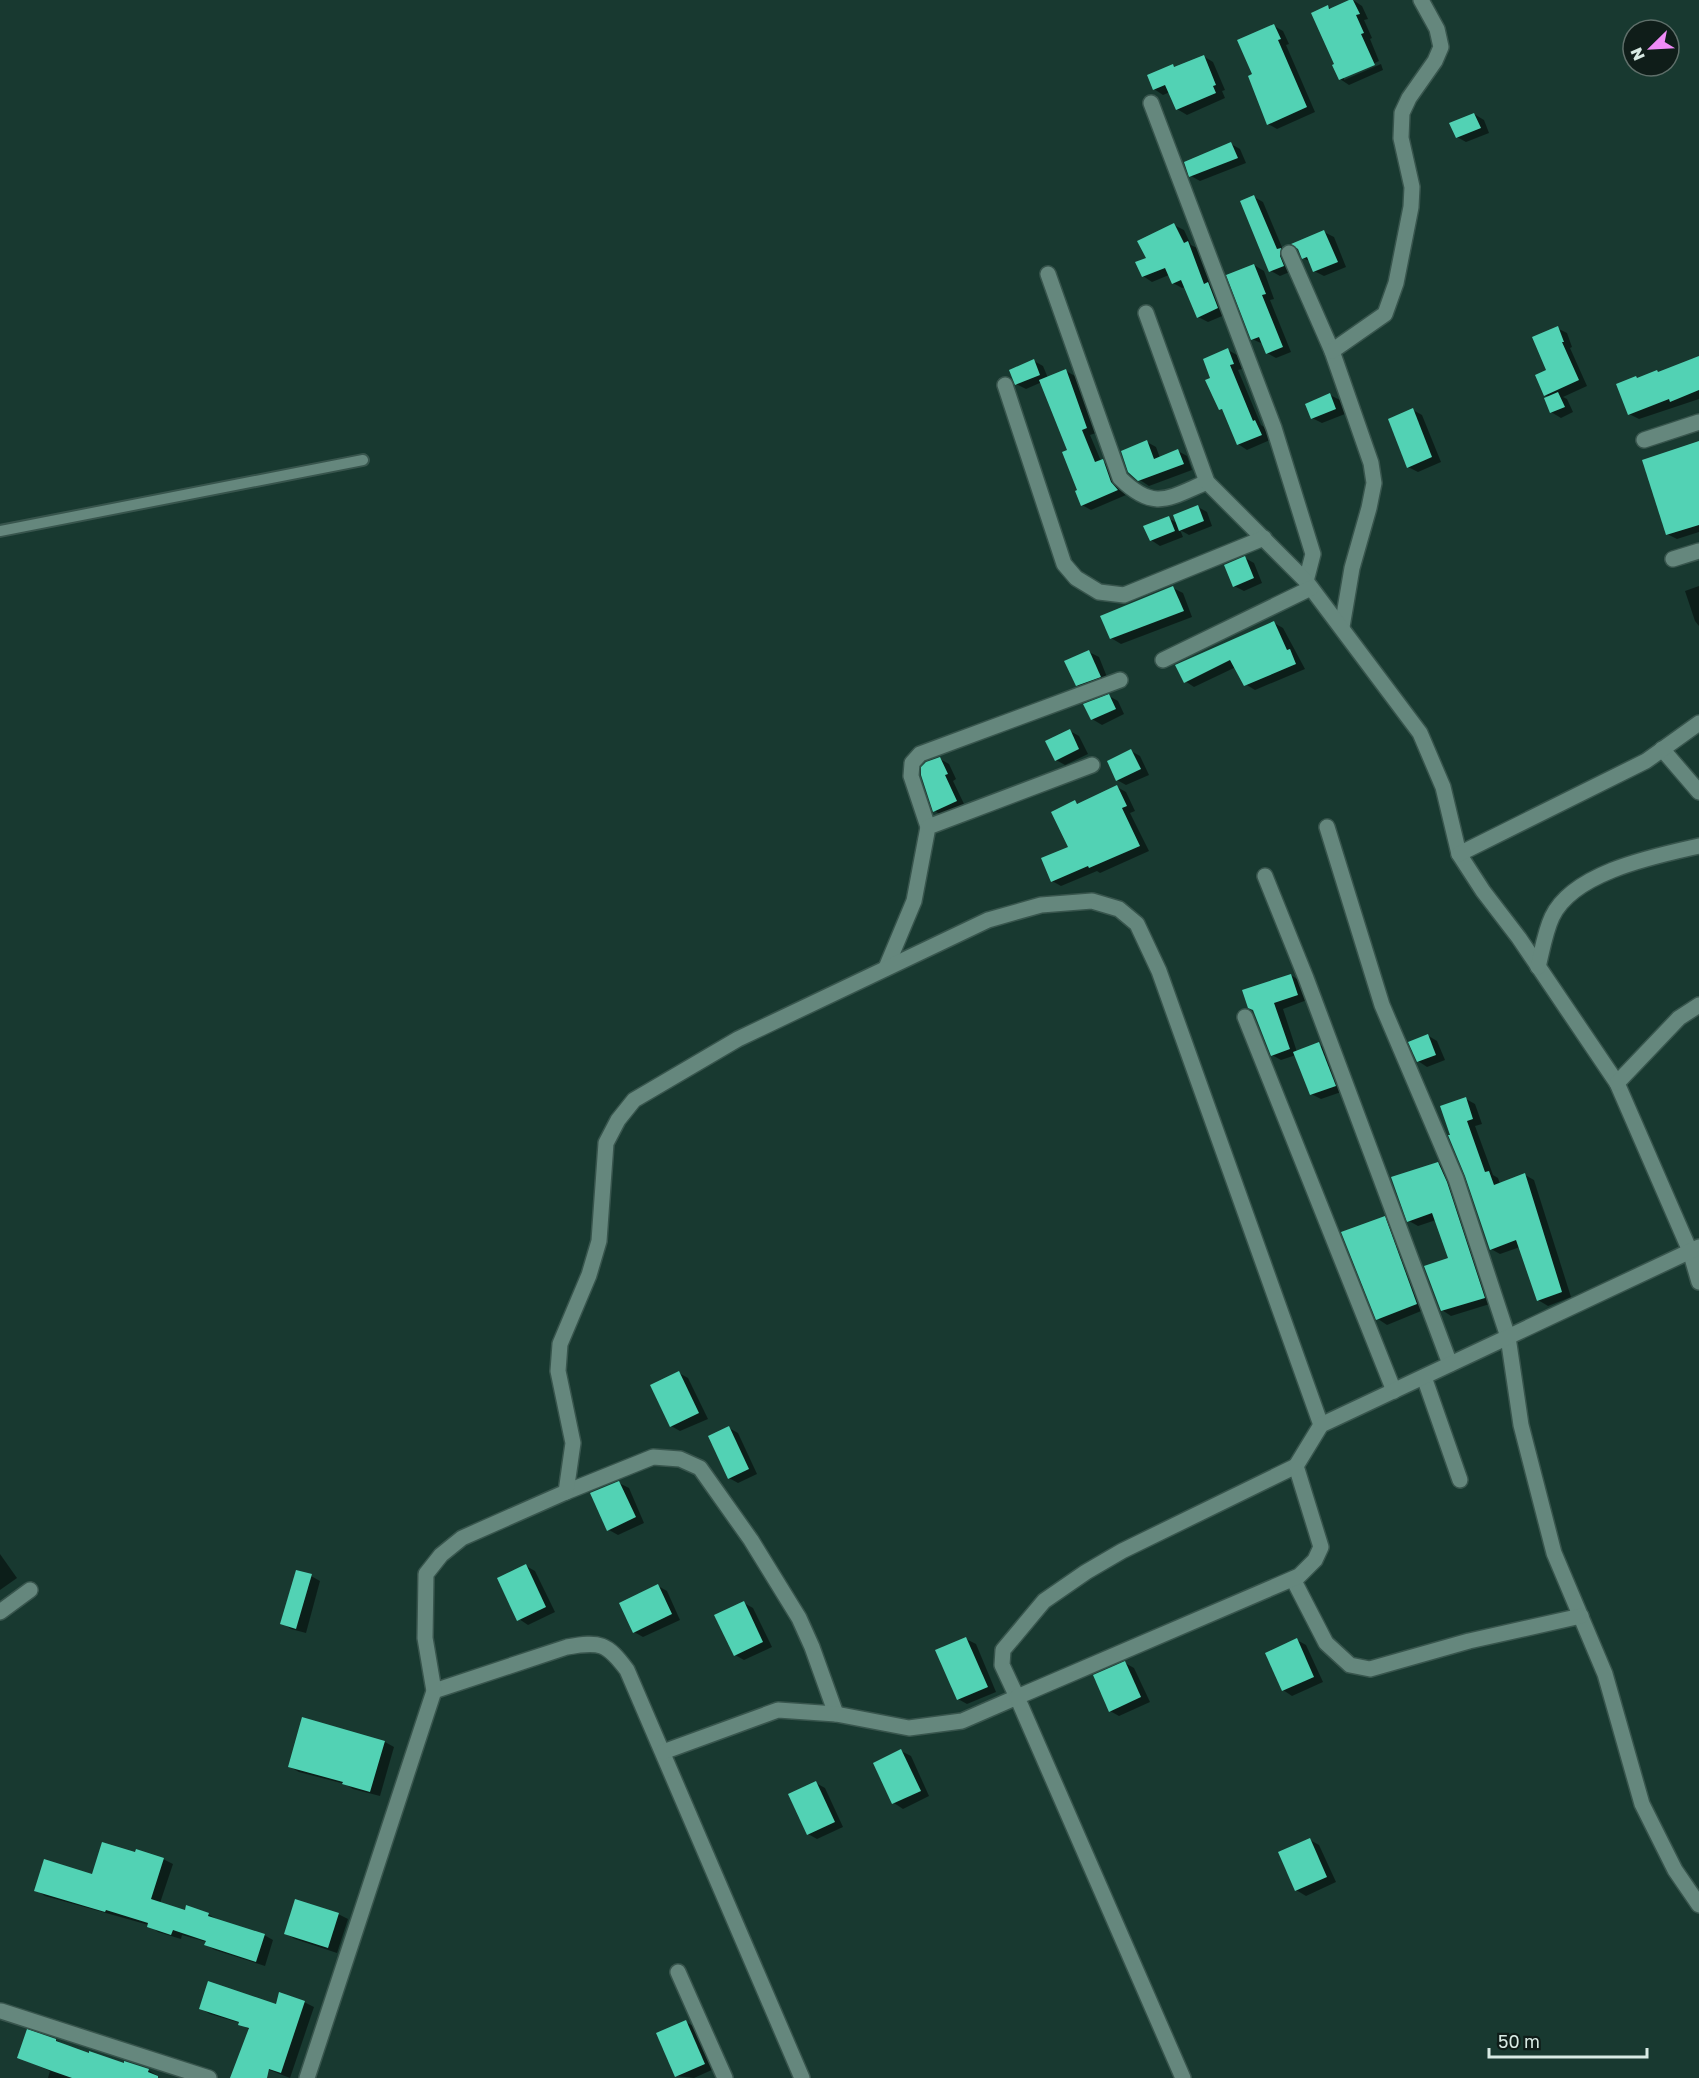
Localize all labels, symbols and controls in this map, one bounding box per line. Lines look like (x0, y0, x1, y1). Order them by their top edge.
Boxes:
north arrow (1621, 18, 1681, 78)
text: N (1626, 44, 1649, 64)
scale bar (1489, 2021, 1646, 2059)
text: 50 m (1498, 2030, 1540, 2052)

